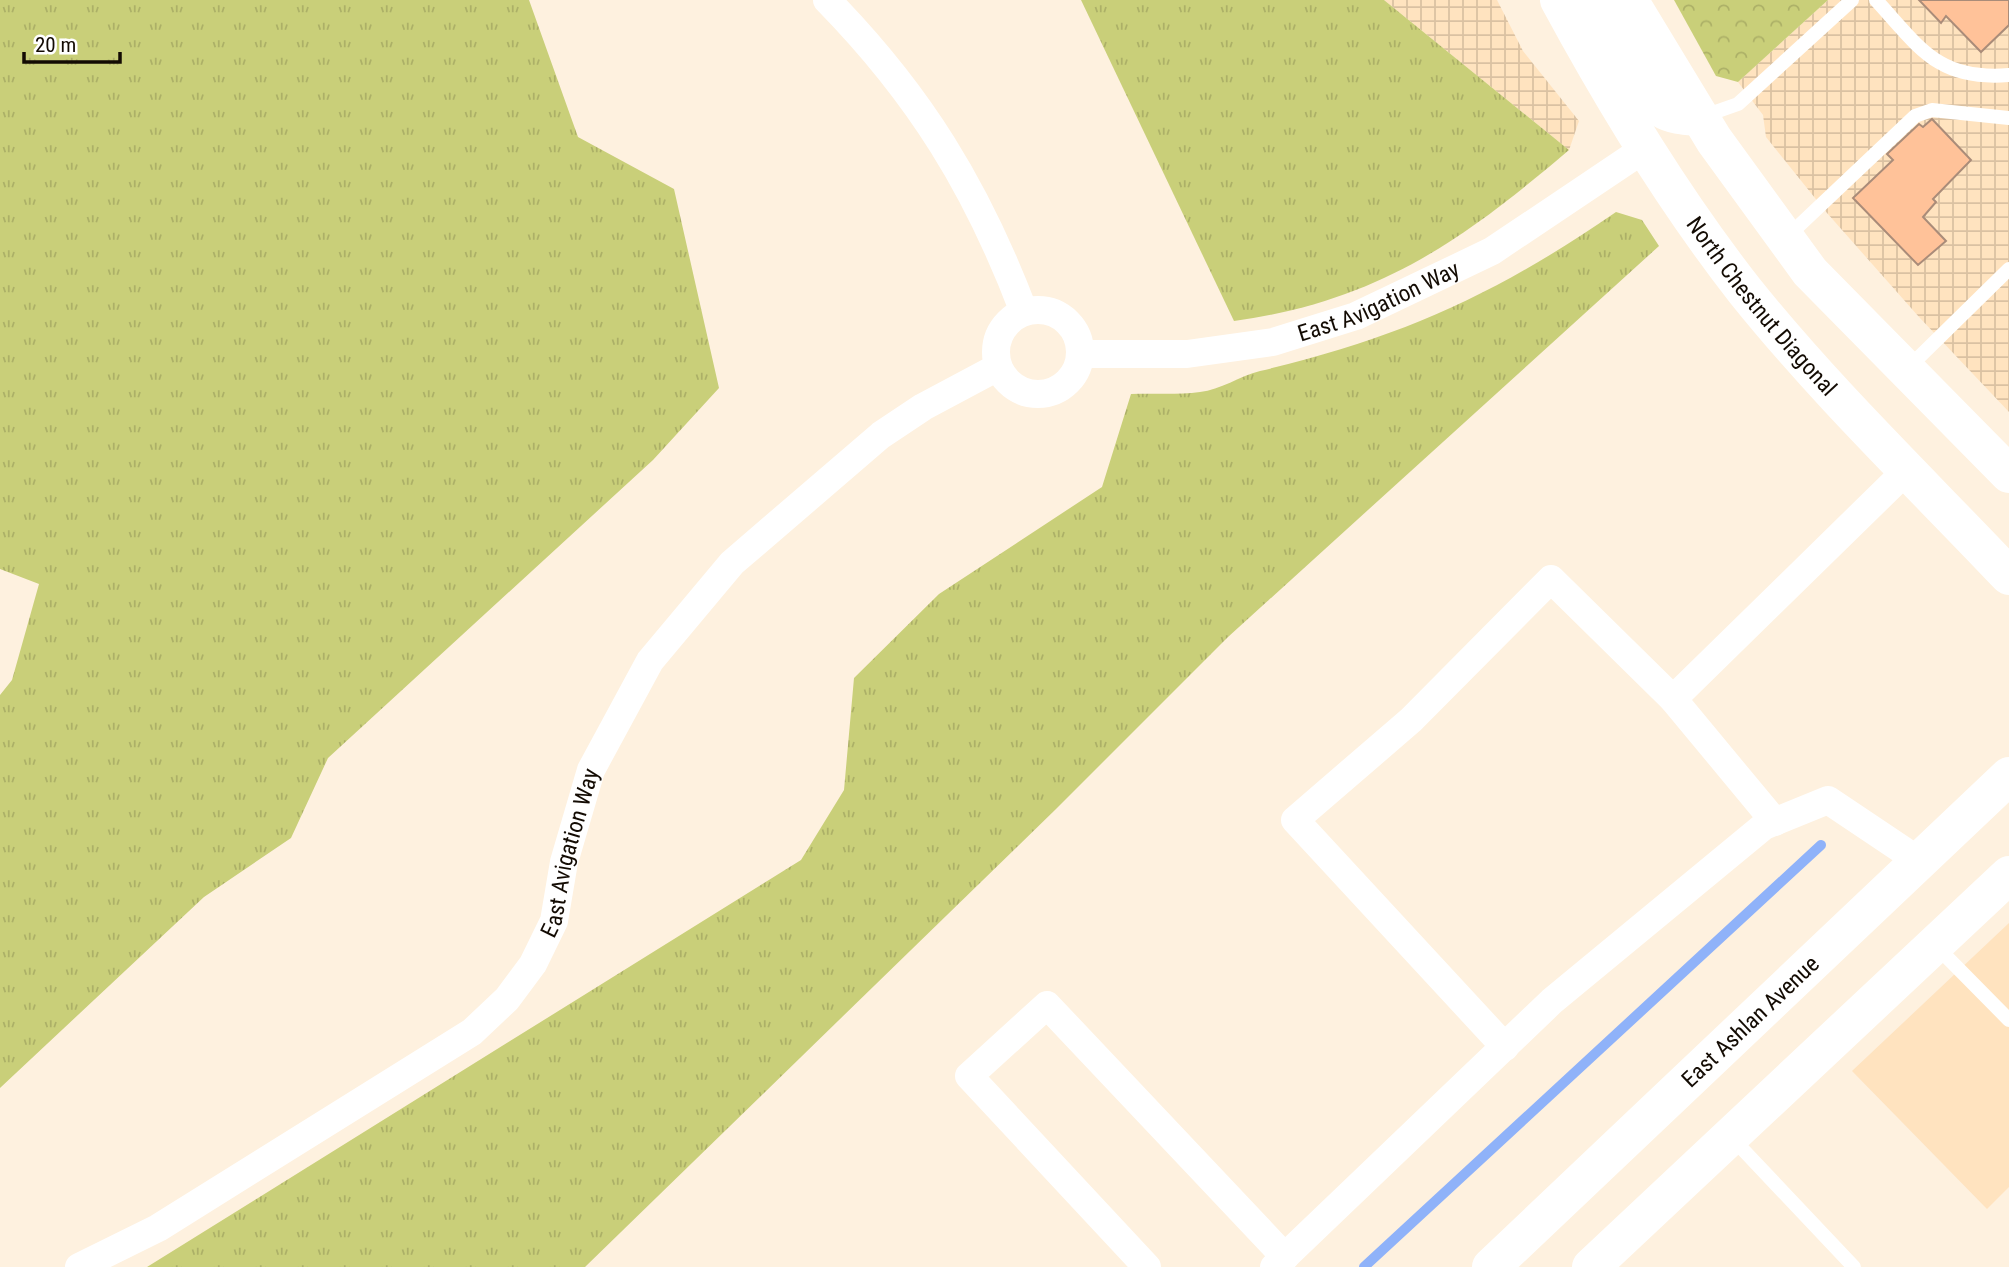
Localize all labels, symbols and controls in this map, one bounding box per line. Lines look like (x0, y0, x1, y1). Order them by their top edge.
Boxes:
scale bar (24, 21, 121, 65)
text: 20 m (35, 33, 76, 57)
street label: North Chestnut Diagonal (1681, 211, 1842, 401)
street label: East Avigation Way (1294, 255, 1464, 347)
street label: East Avigation Way (535, 765, 604, 942)
street label: East Ashlan Avenue (1676, 950, 1824, 1093)

